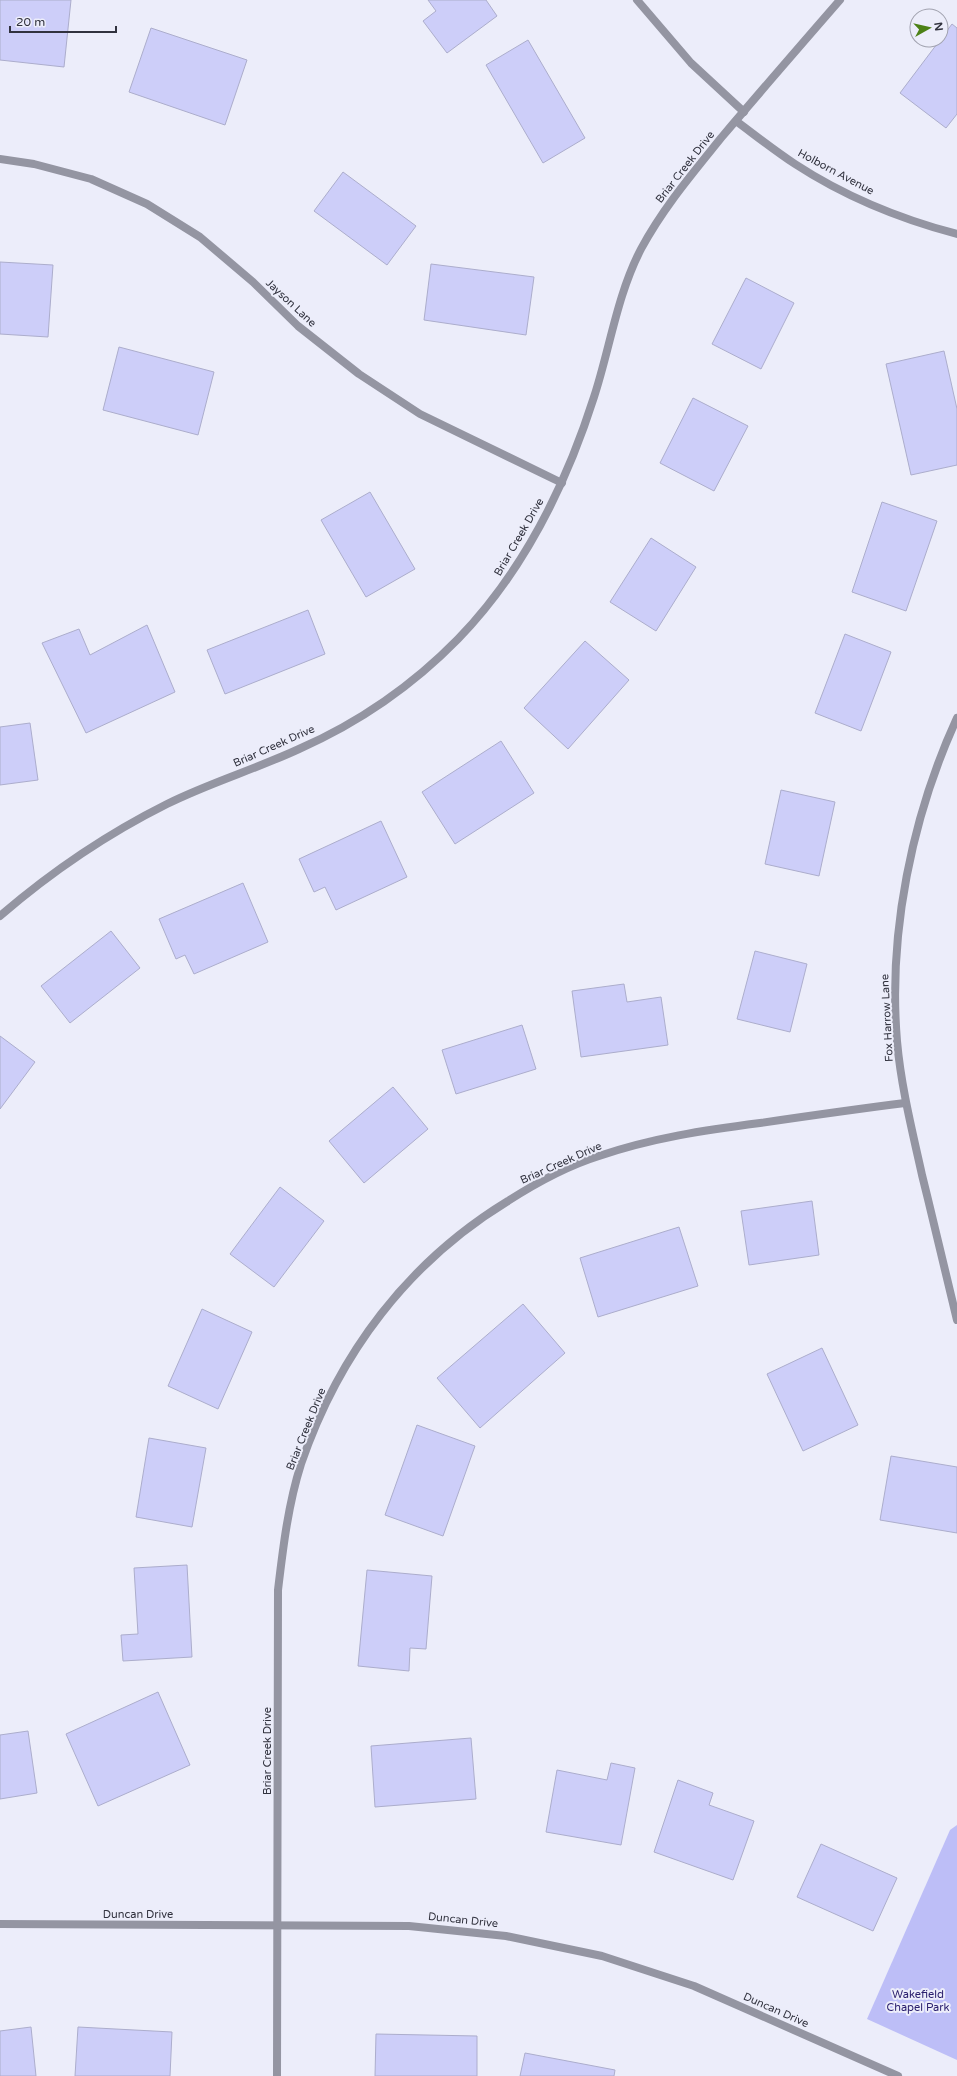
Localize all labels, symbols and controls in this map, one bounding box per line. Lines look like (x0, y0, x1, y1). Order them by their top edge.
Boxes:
scale bar (10, 8, 116, 34)
north arrow (909, 8, 949, 48)
text: 20 m (16, 15, 45, 29)
text: N (931, 21, 945, 32)
street label: Briar Creek Drive (653, 128, 717, 206)
street label: Holborn Avenue (796, 146, 876, 198)
street label: Jayson Lane (263, 276, 319, 330)
street label: Briar Creek Drive (491, 496, 547, 578)
street label: Briar Creek Drive (231, 722, 317, 770)
street label: Fox Harrow Lane (878, 974, 896, 1062)
street label: Briar Creek Drive (518, 1139, 604, 1187)
street label: Briar Creek Drive (284, 1386, 328, 1472)
street label: Briar Creek Drive (261, 1707, 274, 1795)
street label: Duncan Drive (103, 1908, 173, 1921)
street label: Duncan Drive (427, 1910, 499, 1930)
park label: Wakefield Chapel Park (887, 1988, 949, 2014)
street label: Duncan Drive (741, 1990, 811, 2030)

